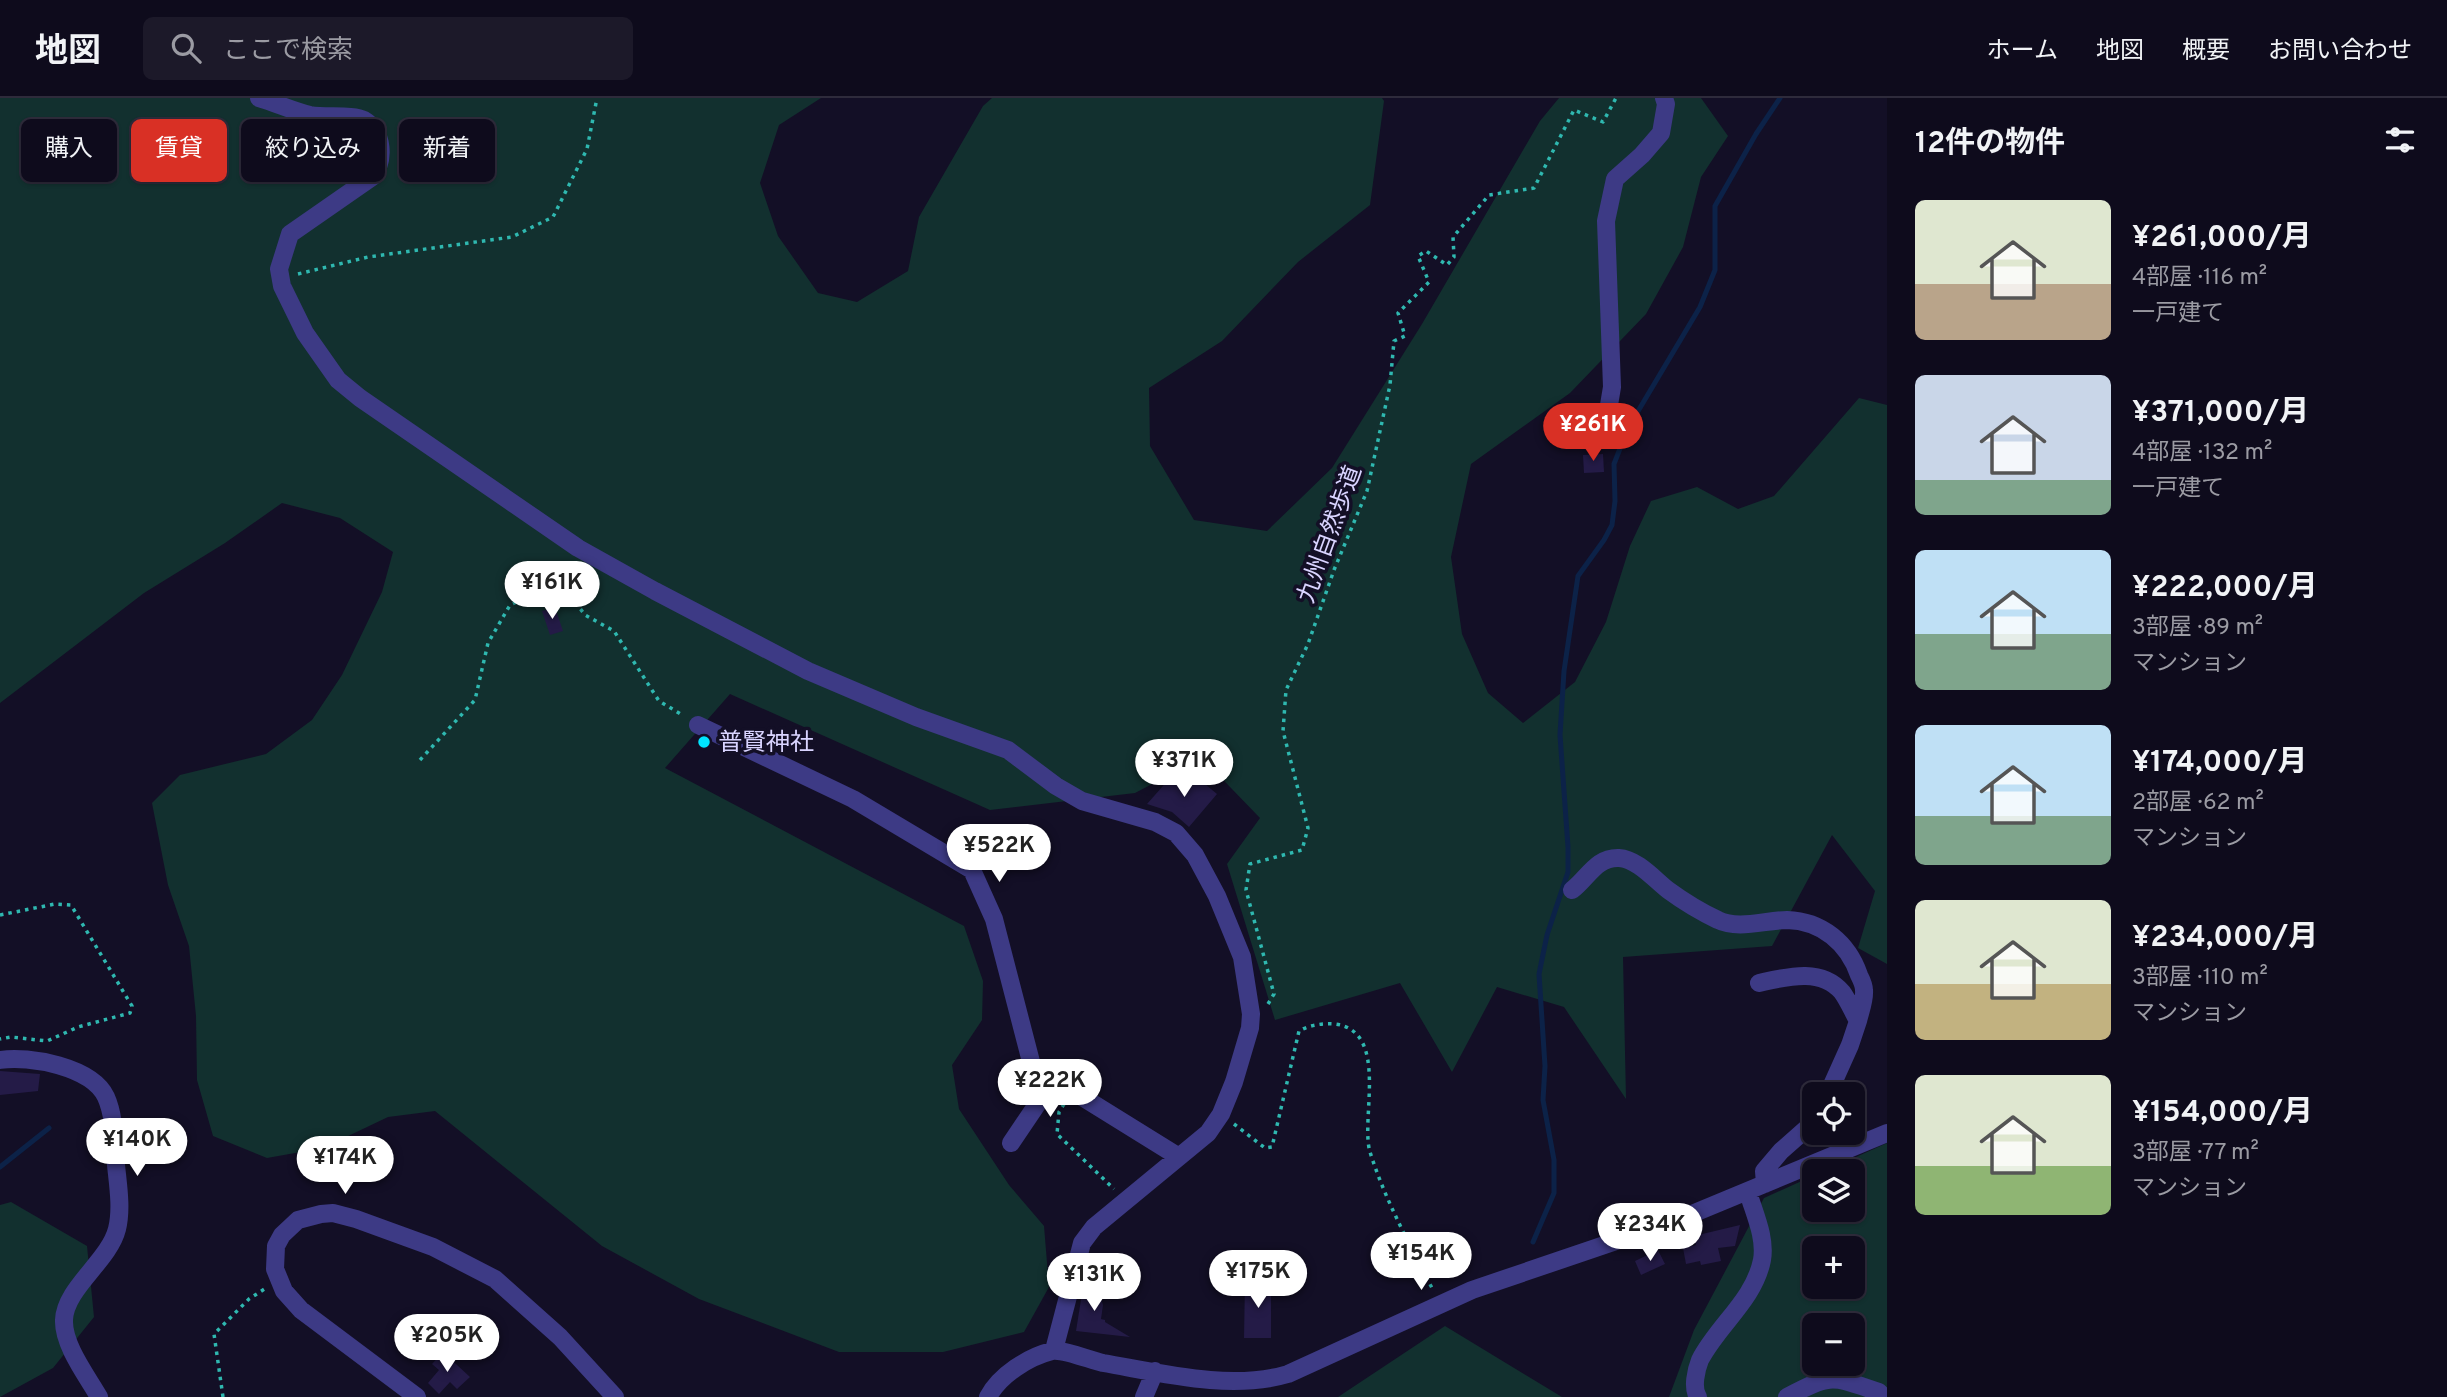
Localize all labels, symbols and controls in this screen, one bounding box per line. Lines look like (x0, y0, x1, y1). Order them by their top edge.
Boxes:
search box (143, 17, 633, 80)
icon: search (167, 29, 205, 67)
text: 地図 (35, 32, 101, 74)
text: ここで検索 (223, 35, 353, 68)
text: ホーム (1987, 37, 2058, 67)
text: 地図 (2096, 37, 2144, 67)
text: 概要 (2182, 37, 2230, 67)
text: お問い合わせ (2268, 37, 2412, 67)
chip: 購入 (21, 119, 117, 182)
chip: 賃貸 (131, 119, 227, 182)
chip: 絞り込み (241, 119, 385, 182)
chip: 新着 (399, 119, 495, 182)
icon: filters (2381, 121, 2419, 159)
text: 12件の物件 (1915, 126, 2065, 163)
text: ¥261,000/月 (2132, 220, 2312, 257)
icon: home (1971, 228, 2055, 312)
text: 4部屋 · 116 m² (2132, 264, 2267, 293)
text: 一戸建て (2132, 300, 2224, 329)
text: ¥371,000/月 (2132, 395, 2309, 432)
icon: home (1971, 403, 2055, 487)
pin: ¥261K (1544, 404, 1642, 463)
text: ¥261K (1559, 411, 1627, 440)
text: 4部屋 · 132 m² (2132, 439, 2272, 468)
street label: 九州自然歩道 (1292, 462, 1370, 607)
text: 一戸建て (2132, 475, 2224, 504)
pin: ¥161K (503, 561, 601, 621)
text: ¥161K (521, 569, 583, 598)
text: ¥222,000/月 (2132, 570, 2318, 607)
icon: home (1971, 578, 2055, 662)
text: 3部屋 · 89 m² (2132, 614, 2263, 643)
text: マンション (2132, 650, 2247, 679)
place label: 普賢神社 (718, 729, 814, 759)
marker: 普賢神社 (696, 734, 712, 750)
pin: ¥371K (1135, 740, 1233, 799)
text: ¥174,000/月 (2132, 745, 2308, 782)
text: ¥371K (1151, 747, 1217, 776)
icon: home (1971, 753, 2055, 837)
text: 2部屋 · 62 m² (2132, 789, 2264, 818)
pin: ¥522K (950, 824, 1048, 884)
text: マンション (2132, 825, 2247, 854)
text: ¥522K (963, 832, 1035, 861)
text: ¥234,000/月 (2132, 920, 2318, 957)
icon: home (1971, 928, 2055, 1012)
text: 3部屋 · 110 m² (2132, 964, 2268, 993)
text: マンション (2132, 1000, 2247, 1029)
pin: ¥222K (1001, 1060, 1099, 1119)
text: ¥222K (1014, 1067, 1086, 1096)
map controls (1802, 1082, 1865, 1376)
button: locate (1802, 1082, 1865, 1145)
text: ¥154,000/月 (2132, 1095, 2313, 1132)
icon: home (1971, 1103, 2055, 1187)
pin: ¥140K (88, 1118, 186, 1178)
text: ¥140K (102, 1126, 172, 1155)
pin: ¥174K (296, 1136, 394, 1196)
text: 3部屋 · 77 m² (2132, 1139, 2259, 1168)
text: ¥174K (313, 1144, 377, 1173)
button: layers (1802, 1159, 1865, 1222)
text: マンション (2132, 1175, 2247, 1204)
pin: ¥234K (1601, 1204, 1699, 1263)
text: ¥234K (1614, 1211, 1686, 1240)
pin: ¥154K (1372, 1232, 1470, 1292)
button: + (1802, 1236, 1865, 1299)
text: ¥154K (1387, 1240, 1455, 1269)
pin: ¥175K (1209, 1250, 1307, 1310)
pin: ¥131K (1045, 1254, 1143, 1313)
text: ¥175K (1225, 1258, 1291, 1287)
text: ¥131K (1063, 1261, 1125, 1290)
button: − (1802, 1313, 1865, 1376)
pin: ¥205K (398, 1314, 496, 1374)
text: ¥205K (410, 1322, 484, 1351)

